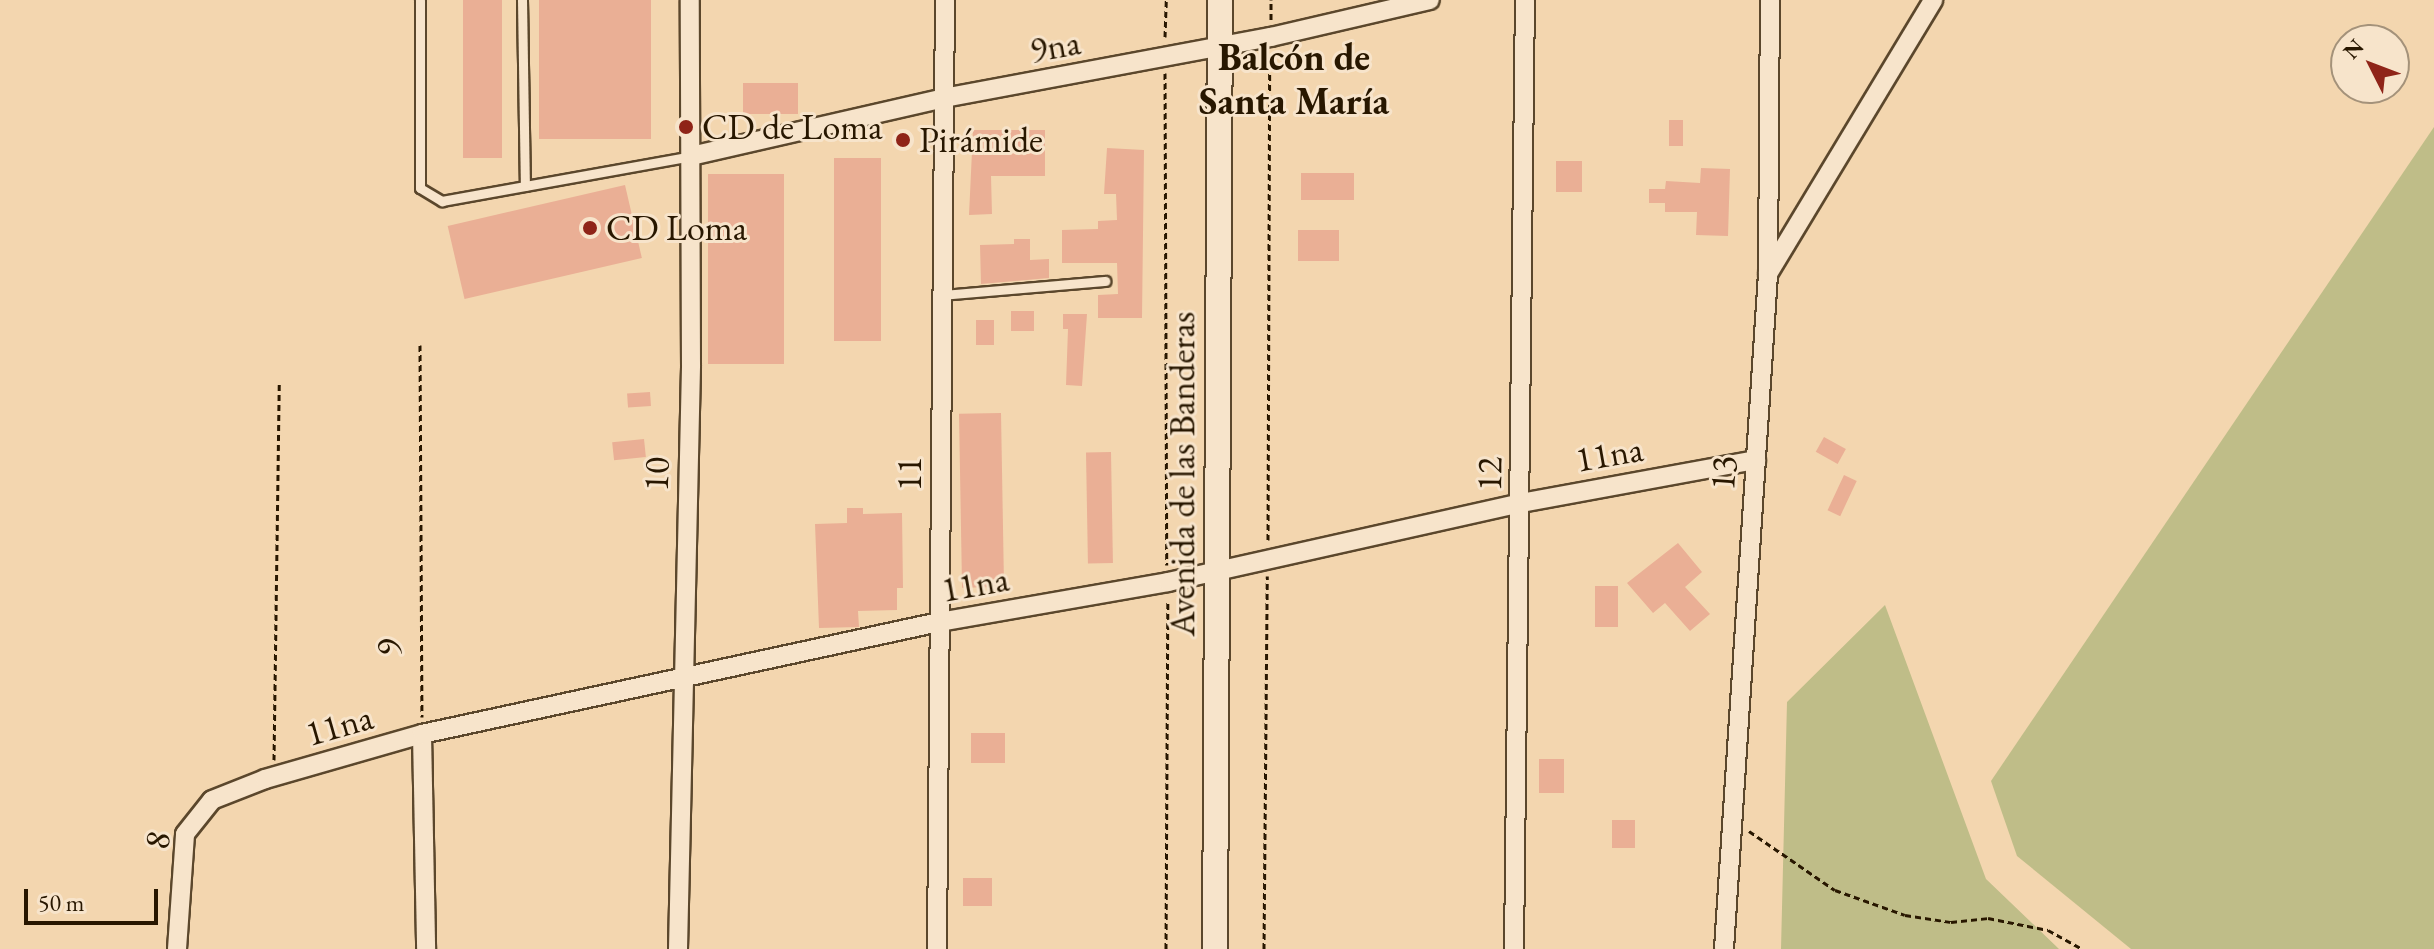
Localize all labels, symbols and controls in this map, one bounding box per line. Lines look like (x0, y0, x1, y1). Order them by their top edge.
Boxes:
street label: 9na (1026, 20, 1084, 72)
north arrow (2330, 24, 2410, 104)
text: N (2337, 33, 2370, 65)
district label: Balcón de Santa María (1199, 34, 1389, 124)
place label: CD de Loma (702, 105, 883, 149)
marker: CD de Loma (677, 118, 695, 136)
place label: Pirámide (919, 118, 1043, 162)
marker: Pirámide (894, 131, 912, 149)
place label: CD Loma (606, 206, 747, 250)
marker: CD Loma (581, 219, 599, 237)
street label: Avenida de las Banderas (1160, 312, 1204, 636)
street label: 11na (1572, 427, 1646, 481)
street label: 13 (1700, 454, 1746, 492)
street label: 10 (634, 456, 678, 492)
street label: 12 (1467, 456, 1511, 492)
street label: 11 (887, 457, 931, 491)
street label: 11na (938, 557, 1012, 611)
street label: 9 (367, 638, 411, 656)
street label: 11na (300, 695, 378, 755)
street label: 8 (134, 827, 180, 853)
scale bar (28, 873, 162, 923)
text: 50 m (38, 887, 85, 918)

